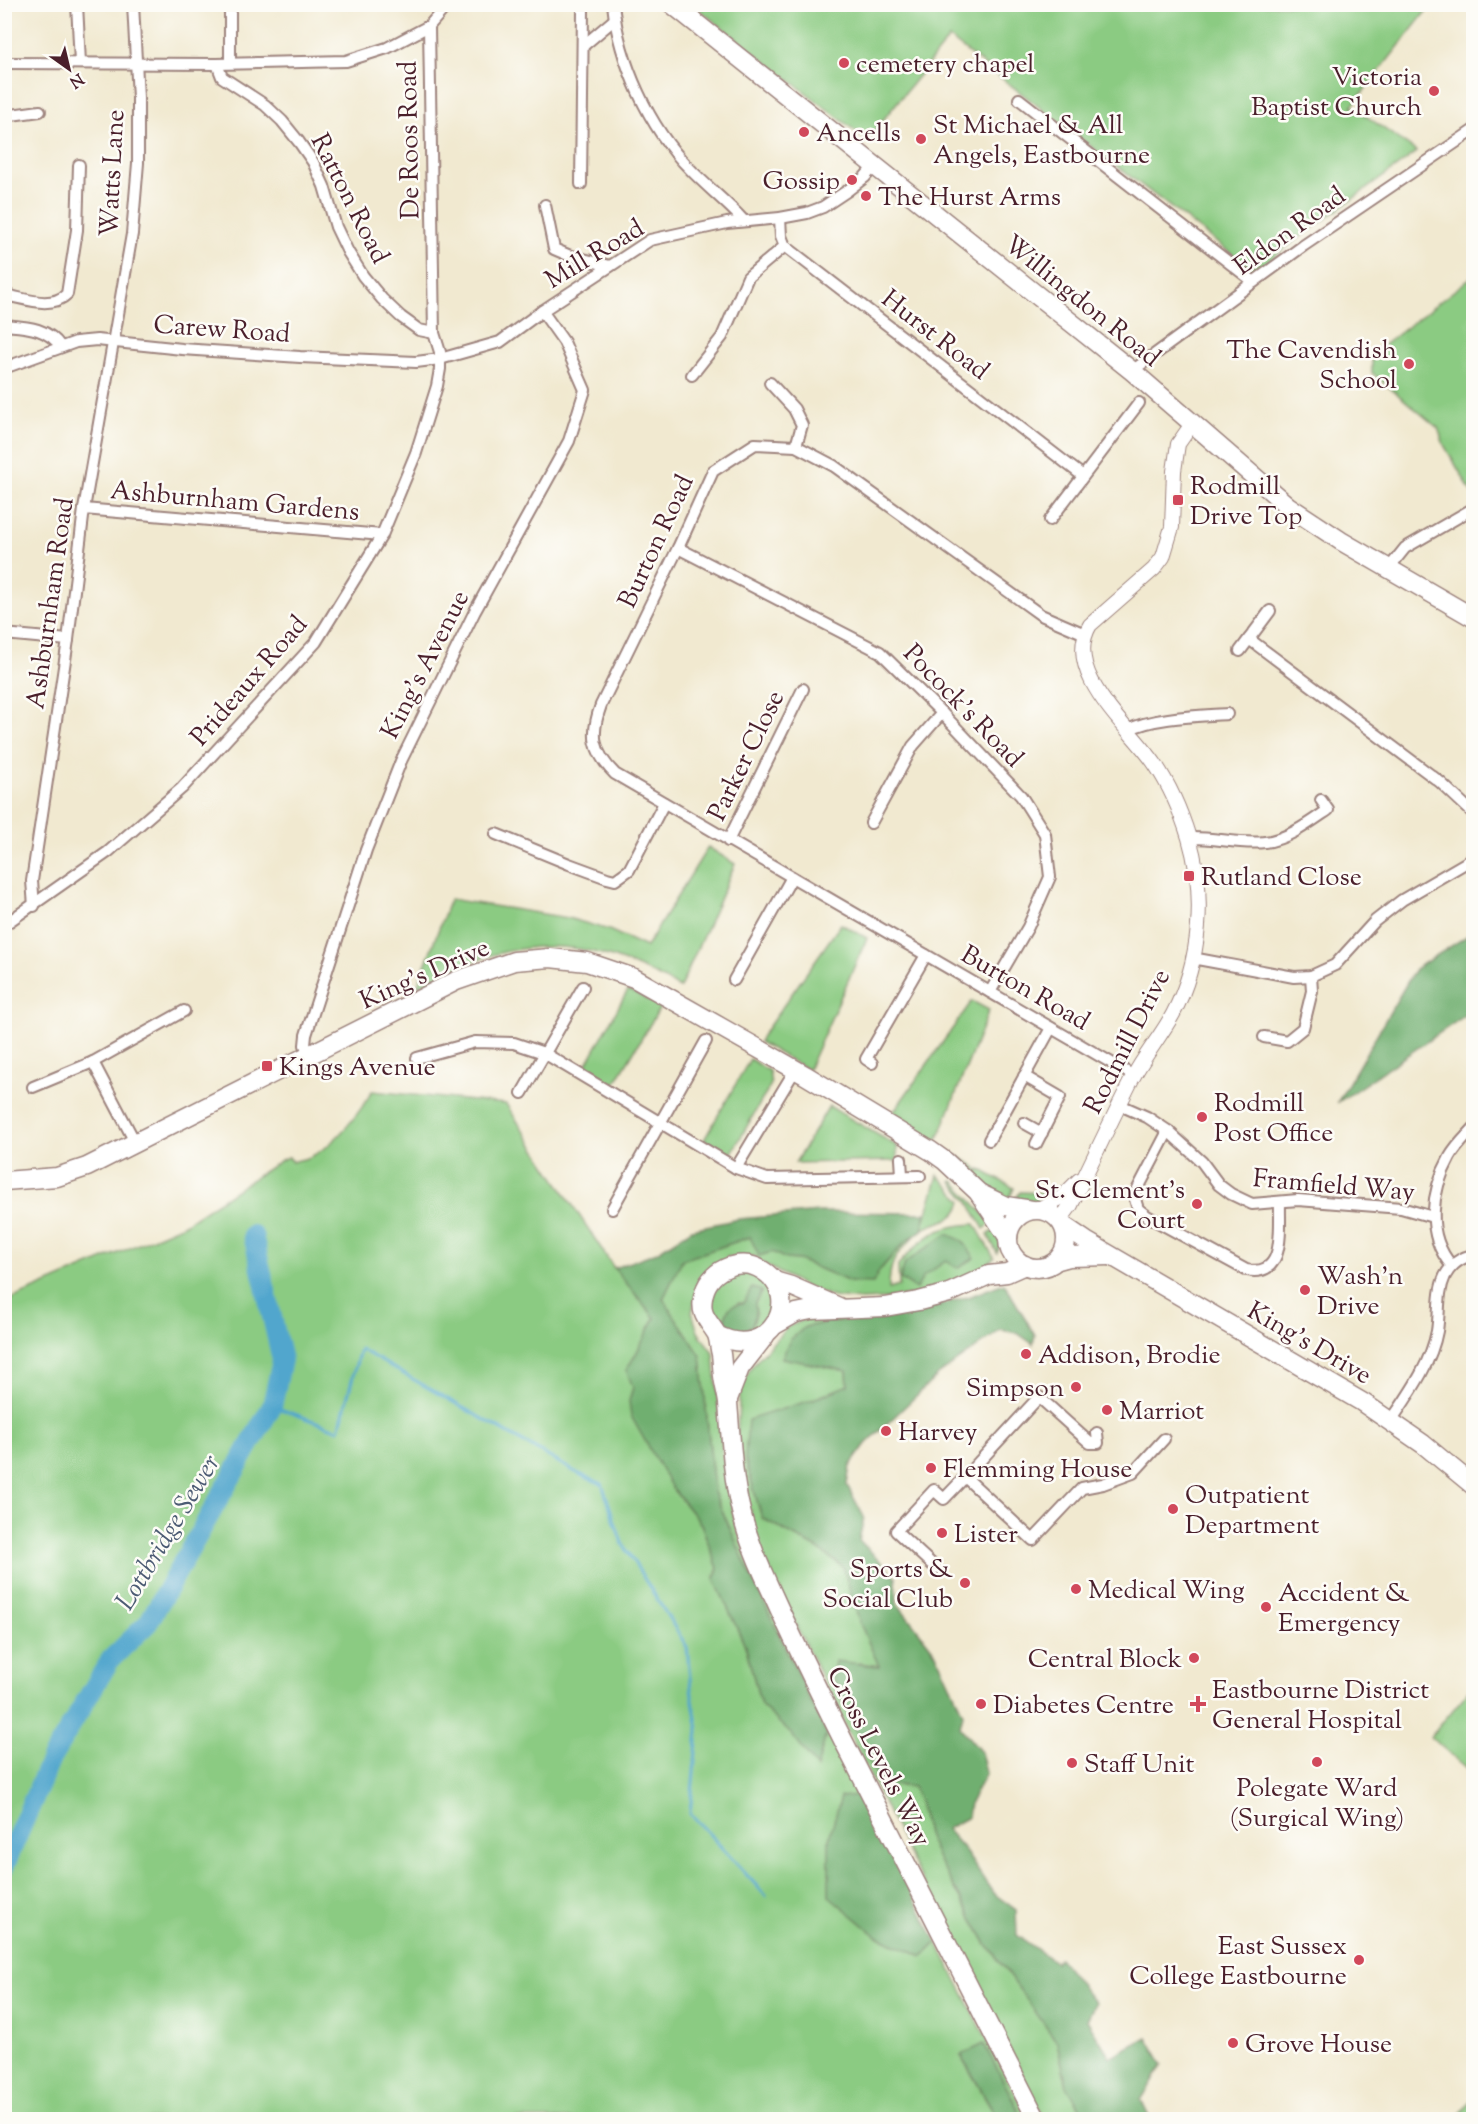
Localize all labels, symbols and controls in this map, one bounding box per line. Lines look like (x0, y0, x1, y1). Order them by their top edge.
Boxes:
north arrow (39, 39, 99, 99)
place label: cemetery chapel (856, 47, 1035, 84)
marker: cemetery chapel (837, 56, 851, 70)
street label: De Roos Road (391, 60, 430, 220)
place label: Victoria Baptist Church (1251, 60, 1422, 127)
text: N (64, 66, 88, 93)
marker: Victoria Baptist Church (1427, 84, 1441, 98)
street label: Watts Lane (92, 108, 135, 238)
place label: St Michael & All Angels, Eastbourne (933, 108, 1150, 175)
place label: Ancells (816, 116, 901, 153)
marker: Ancells (797, 125, 811, 139)
street label: Ratton Road (300, 128, 398, 271)
marker: St Michael & All Angels, Eastbourne (914, 132, 928, 146)
place label: Gossip (762, 164, 840, 201)
marker: Gossip (845, 173, 859, 187)
street label: Eldon Road (1227, 178, 1354, 285)
place label: The Hurst Arms (878, 180, 1061, 217)
marker: The Hurst Arms (859, 189, 873, 203)
street label: Mill Road (539, 211, 652, 299)
street label: Willingdon Road (995, 227, 1168, 377)
street label: Hurst Road (872, 282, 997, 390)
street label: Carew Road (152, 307, 292, 354)
place label: The Cavendish School (1226, 333, 1397, 400)
marker: The Cavendish School (1402, 357, 1416, 371)
street label: Burton Road (610, 469, 705, 615)
place label: Rodmill Drive Top (1190, 469, 1302, 536)
street label: Ashburnham Gardens (109, 473, 361, 532)
marker: Rodmill Drive Top (1171, 493, 1185, 507)
street label: Ashburnham Road (18, 495, 85, 712)
street label: King's Avenue (373, 584, 480, 746)
street label: Prideaux Road (183, 608, 317, 755)
street label: Pocock's Road (894, 637, 1031, 777)
street label: Parker Close (700, 685, 795, 828)
place label: Rutland Close (1201, 860, 1362, 897)
marker: Rutland Close (1182, 869, 1196, 883)
street label: King's Drive (354, 930, 496, 1020)
street label: Burton Road (953, 937, 1096, 1041)
street label: Rodmill Drive (1076, 963, 1181, 1121)
place label: Kings Avenue (279, 1050, 436, 1087)
marker: Kings Avenue (260, 1059, 274, 1073)
place label: Rodmill Post Office (1214, 1086, 1333, 1153)
marker: Rodmill Post Office (1195, 1110, 1209, 1124)
street label: Framfield Way (1251, 1161, 1416, 1212)
place label: St. Clement's Court (1035, 1173, 1185, 1240)
marker: St. Clement's Court (1190, 1197, 1204, 1211)
place label: Wash'n Drive (1317, 1259, 1403, 1326)
marker: Wash'n Drive (1298, 1283, 1312, 1297)
street label: King's Drive (1240, 1294, 1378, 1395)
place label: Addison, Brodie (1038, 1338, 1221, 1375)
marker: Addison, Brodie (1019, 1347, 1033, 1361)
place label: Simpson (966, 1371, 1064, 1408)
marker: Simpson (1069, 1380, 1083, 1394)
place label: Marriot (1119, 1394, 1204, 1431)
marker: Marriot (1100, 1403, 1114, 1417)
place label: Harvey (898, 1415, 978, 1452)
marker: Harvey (879, 1424, 893, 1438)
water label: Lottbridge Sewer (107, 1447, 231, 1619)
place label: Flemming House (943, 1452, 1132, 1489)
marker: Flemming House (924, 1461, 938, 1475)
place label: Outpatient Department (1185, 1478, 1320, 1545)
marker: Outpatient Department (1166, 1502, 1180, 1516)
place label: Lister (954, 1517, 1018, 1554)
marker: Lister (935, 1526, 949, 1540)
place label: Sports & Social Club (822, 1552, 953, 1619)
place label: Medical Wing (1088, 1573, 1245, 1610)
marker: Sports & Social Club (958, 1576, 972, 1590)
place label: Accident & Emergency (1278, 1576, 1410, 1643)
marker: Medical Wing (1069, 1582, 1083, 1596)
marker: Accident & Emergency (1259, 1600, 1273, 1614)
place label: Central Block (1028, 1642, 1182, 1679)
marker: Central Block (1187, 1651, 1201, 1665)
street label: Cross Levels Way (816, 1661, 939, 1854)
place label: Eastbourne District General Hospital (1212, 1673, 1429, 1740)
place label: Diabetes Centre (993, 1688, 1174, 1725)
marker: Eastbourne District General Hospital (1189, 1695, 1207, 1713)
marker: Diabetes Centre (974, 1697, 988, 1711)
place label: Staff Unit (1084, 1747, 1195, 1784)
marker: Polegate Ward (Surgical Wing) (1310, 1755, 1324, 1769)
marker: Staff Unit (1065, 1756, 1079, 1770)
place label: Polegate Ward (Surgical Wing) (1230, 1771, 1404, 1838)
place label: East Sussex College Eastbourne (1129, 1929, 1347, 1996)
marker: East Sussex College Eastbourne (1352, 1953, 1366, 1967)
place label: Grove House (1245, 2027, 1392, 2064)
marker: Grove House (1226, 2036, 1240, 2050)

